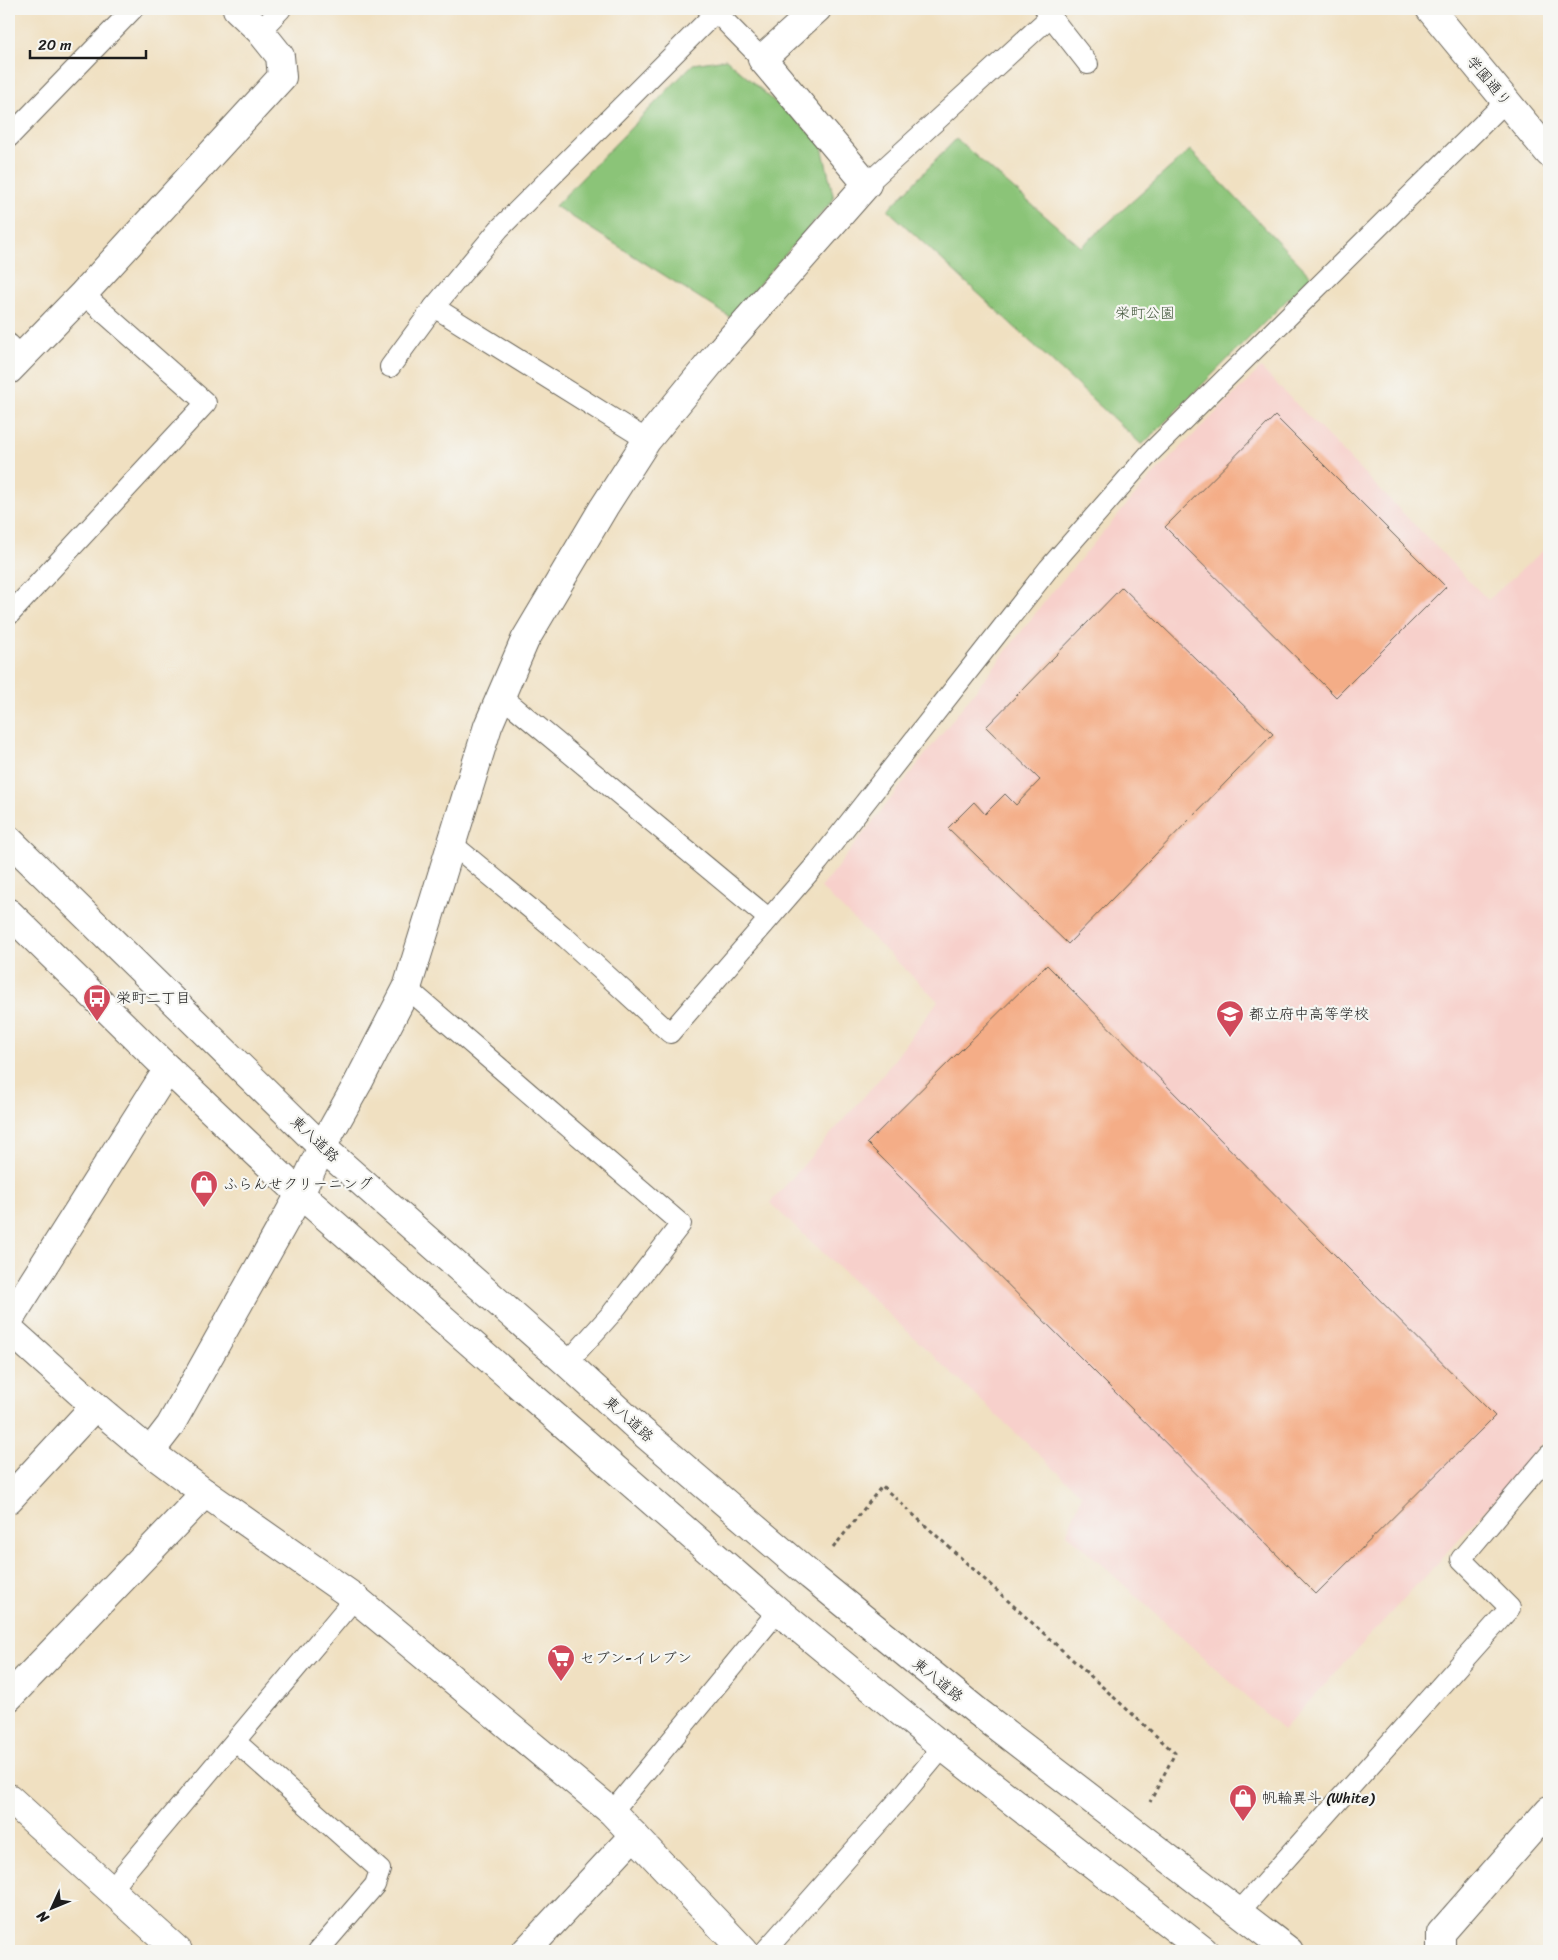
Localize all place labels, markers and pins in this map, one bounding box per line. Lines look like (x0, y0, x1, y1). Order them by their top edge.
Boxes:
bus stop icon: 栄町二丁目 (82, 983, 112, 1022)
place label: 栄町二丁目 (116, 985, 191, 1011)
school or university icon: 都立府中高等学校 (1215, 999, 1245, 1038)
place label: 都立府中高等学校 (1249, 1001, 1369, 1027)
shop icon: ふらんせクリーニング (189, 1169, 219, 1208)
place label: ふらんせクリーニング (223, 1171, 373, 1197)
supermarket icon: セブン-イレブン (546, 1643, 576, 1682)
place label: セブン-イレブン (580, 1645, 692, 1671)
shop icon: 帆輪異斗 (White) (1228, 1783, 1258, 1822)
place label: 帆輪異斗 (White) (1262, 1785, 1375, 1811)

